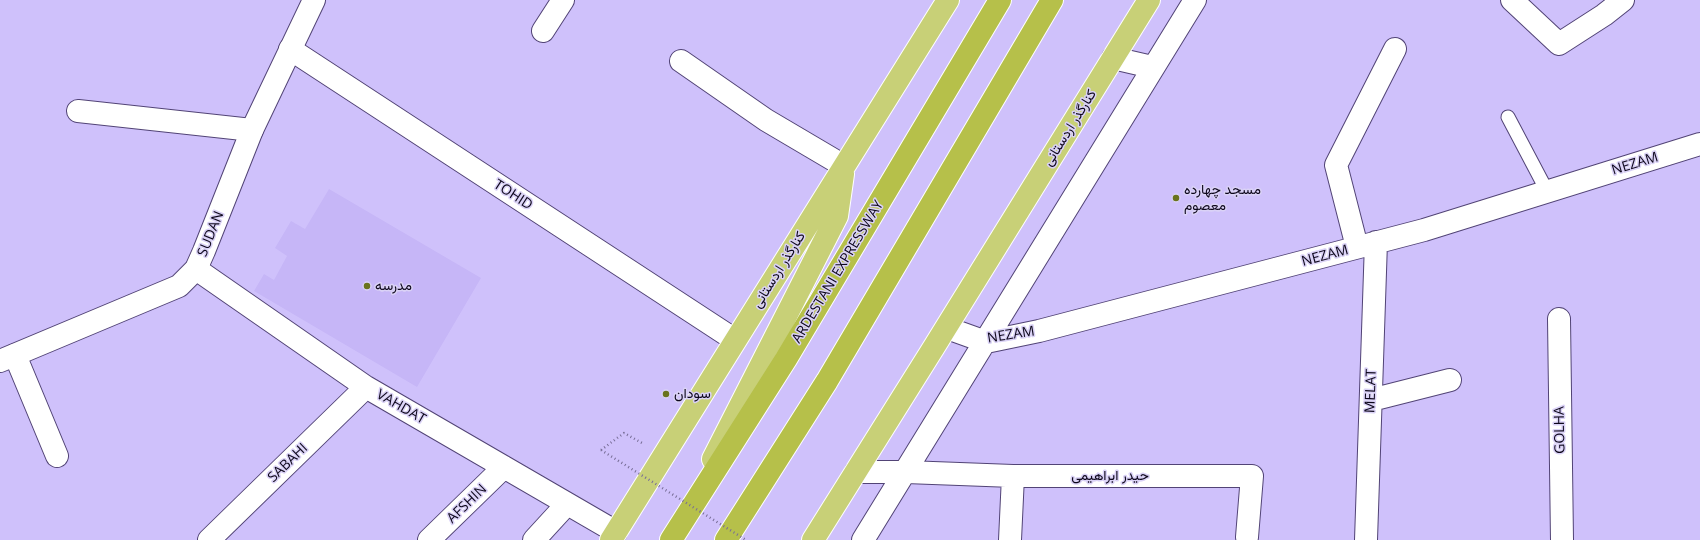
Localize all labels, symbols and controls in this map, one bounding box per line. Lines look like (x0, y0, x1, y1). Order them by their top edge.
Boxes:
street label: کنارگذر اردستانی (1040, 87, 1100, 169)
street label: NEZAM (1610, 149, 1660, 179)
street label: TOHID (490, 176, 536, 214)
place label: مسجد چهارده معصوم (1184, 182, 1261, 214)
marker: مسجد چهارده معصوم (1171, 193, 1181, 203)
street label: ARDESTANI EXPRESSWAY (789, 198, 887, 346)
street label: SUDAN (194, 209, 228, 259)
street label: کنارگذر اردستانی (749, 229, 809, 311)
street label: NEZAM (1300, 242, 1350, 270)
place label: مدرسه (375, 278, 412, 294)
marker: مدرسه (362, 281, 372, 291)
street label: NEZAM (986, 323, 1036, 347)
street label: MELAT (1362, 369, 1380, 413)
street label: VAHDAT (373, 386, 429, 428)
place label: سودان (674, 386, 711, 402)
marker: سودان (661, 389, 671, 399)
street label: GOLHA (1551, 406, 1569, 454)
street label: SABAHI (265, 440, 311, 486)
street label: حیدر ابراهیمی (1071, 468, 1149, 484)
street label: AFSHIN (444, 481, 490, 527)

